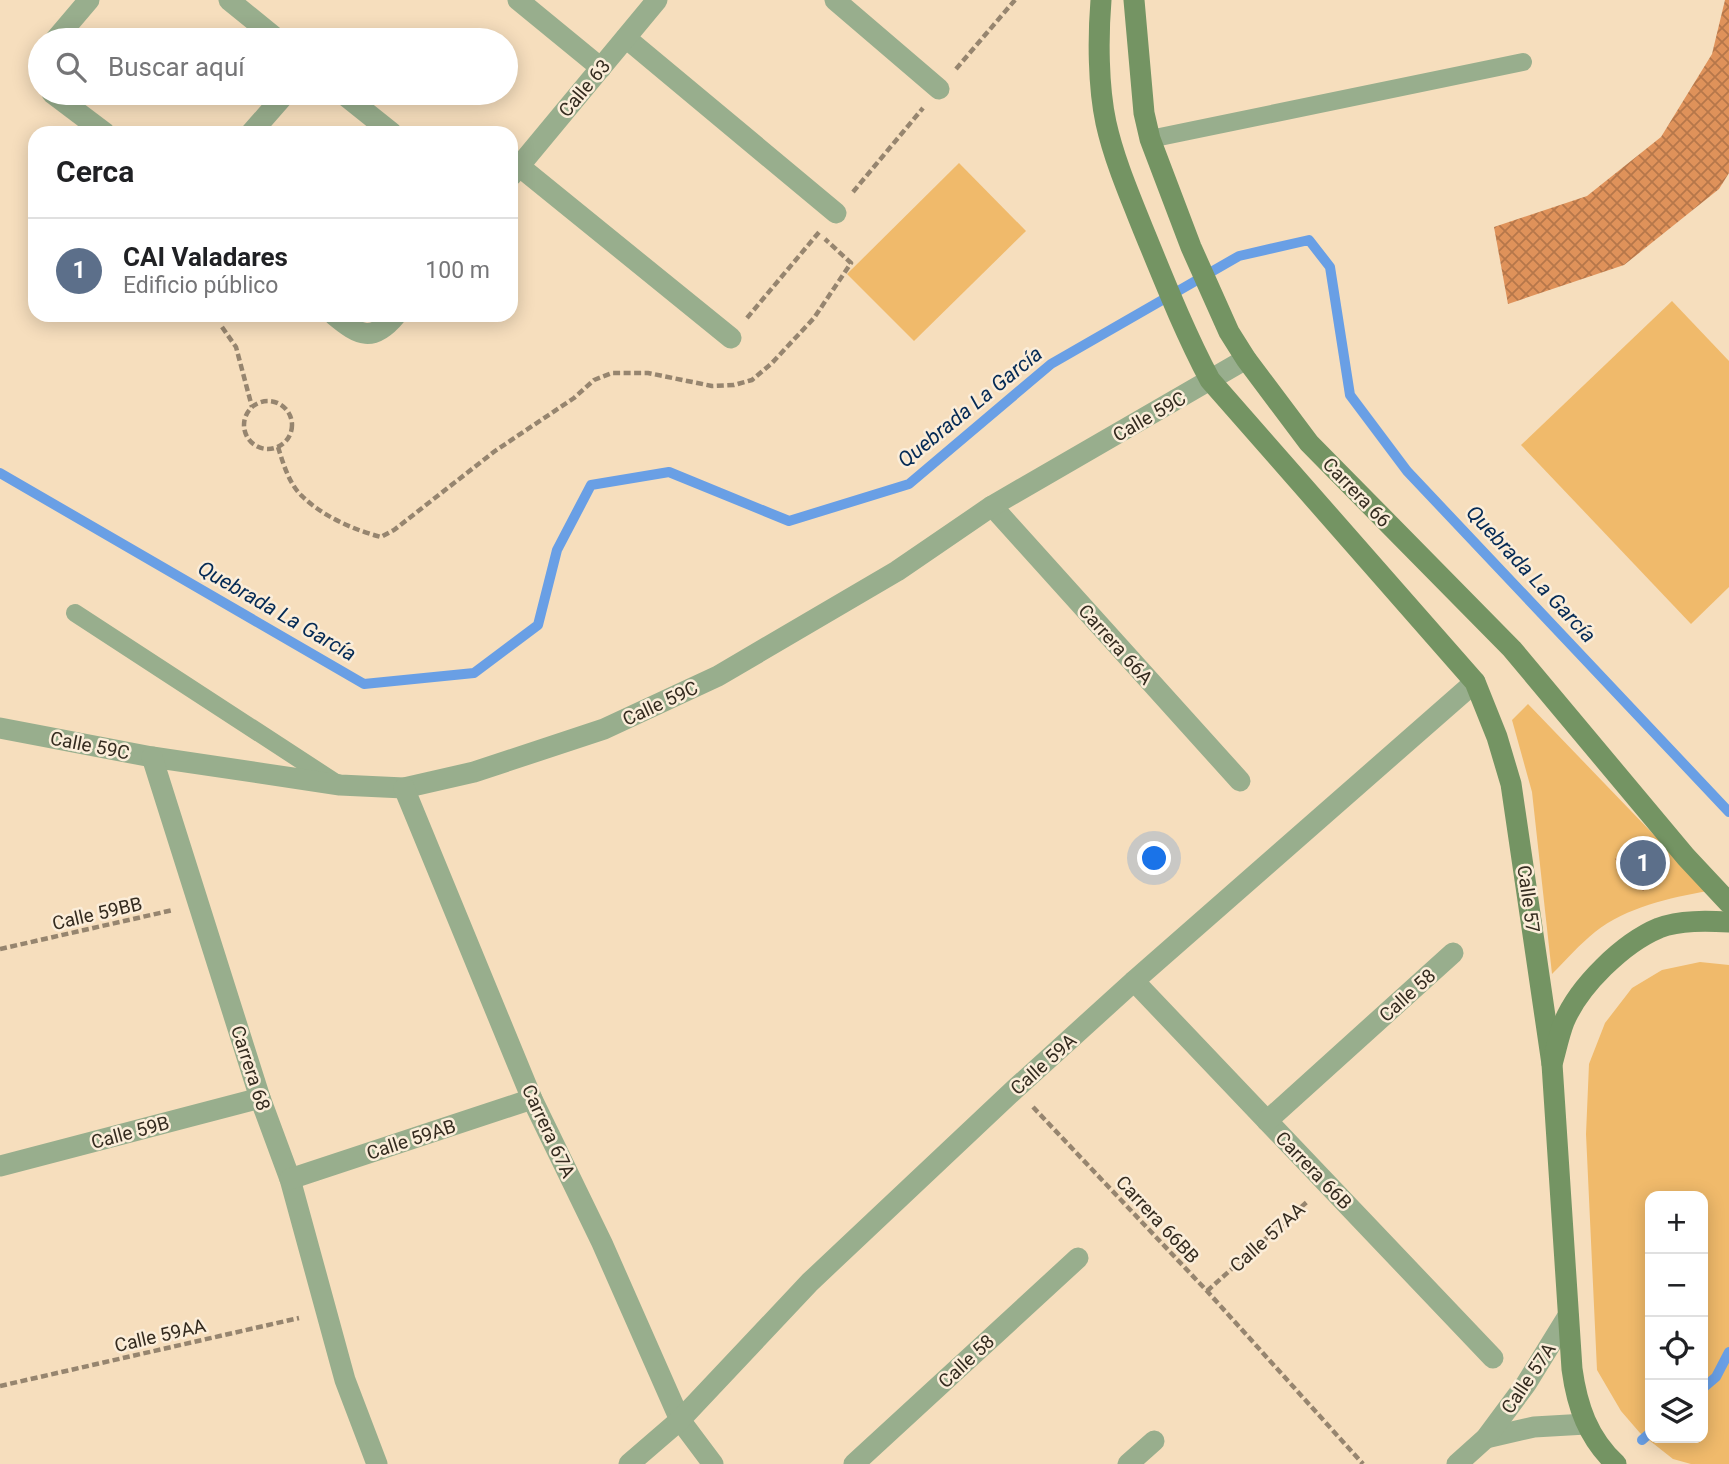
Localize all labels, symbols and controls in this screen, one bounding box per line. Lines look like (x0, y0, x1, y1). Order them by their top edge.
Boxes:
search box (28, 28, 518, 105)
icon: search (52, 48, 90, 86)
text: Buscar aquí (108, 52, 245, 82)
street label: Calle 63 (554, 55, 615, 122)
text: Cerca (56, 154, 134, 189)
text: CAI Valadares (123, 242, 288, 272)
text: 1 (72, 257, 86, 284)
text: 100 m (425, 257, 490, 284)
text: Edificio público (123, 272, 278, 299)
water label: Quebrada La García (893, 342, 1047, 472)
street label: Calle 59C (1109, 386, 1190, 447)
street label: Carrera 66 (1318, 453, 1395, 532)
water label: Quebrada La García (1461, 501, 1601, 647)
water label: Quebrada La García (194, 556, 360, 666)
street label: Carrera 66A (1074, 599, 1158, 690)
street label: Calle 59C (619, 676, 702, 731)
street label: Calle 59C (48, 727, 132, 764)
pin: 1 (1620, 837, 1666, 889)
your location (1137, 841, 1171, 875)
street label: Calle 57 (1512, 864, 1545, 934)
street label: Calle 59BB (50, 892, 144, 935)
street label: Calle 58 (1374, 964, 1440, 1027)
street label: Carrera 68 (226, 1023, 275, 1114)
street label: Calle 59A (1006, 1028, 1081, 1100)
street label: Carrera 67A (517, 1081, 580, 1182)
street label: Calle 59B (89, 1111, 172, 1154)
street label: Calle 59AB (364, 1114, 459, 1165)
street label: Carrera 66B (1271, 1126, 1357, 1214)
street label: Carrera 66BB (1111, 1171, 1204, 1268)
map controls (1645, 1191, 1708, 1443)
button: + (1645, 1191, 1708, 1254)
street label: Calle 57AA (1225, 1197, 1310, 1277)
button: − (1645, 1254, 1708, 1317)
street label: Calle 59AA (112, 1314, 209, 1357)
button: locate (1645, 1317, 1708, 1380)
street label: Calle 58 (934, 1330, 999, 1393)
street label: Calle 57A (1496, 1338, 1561, 1418)
button: layers (1645, 1380, 1708, 1443)

